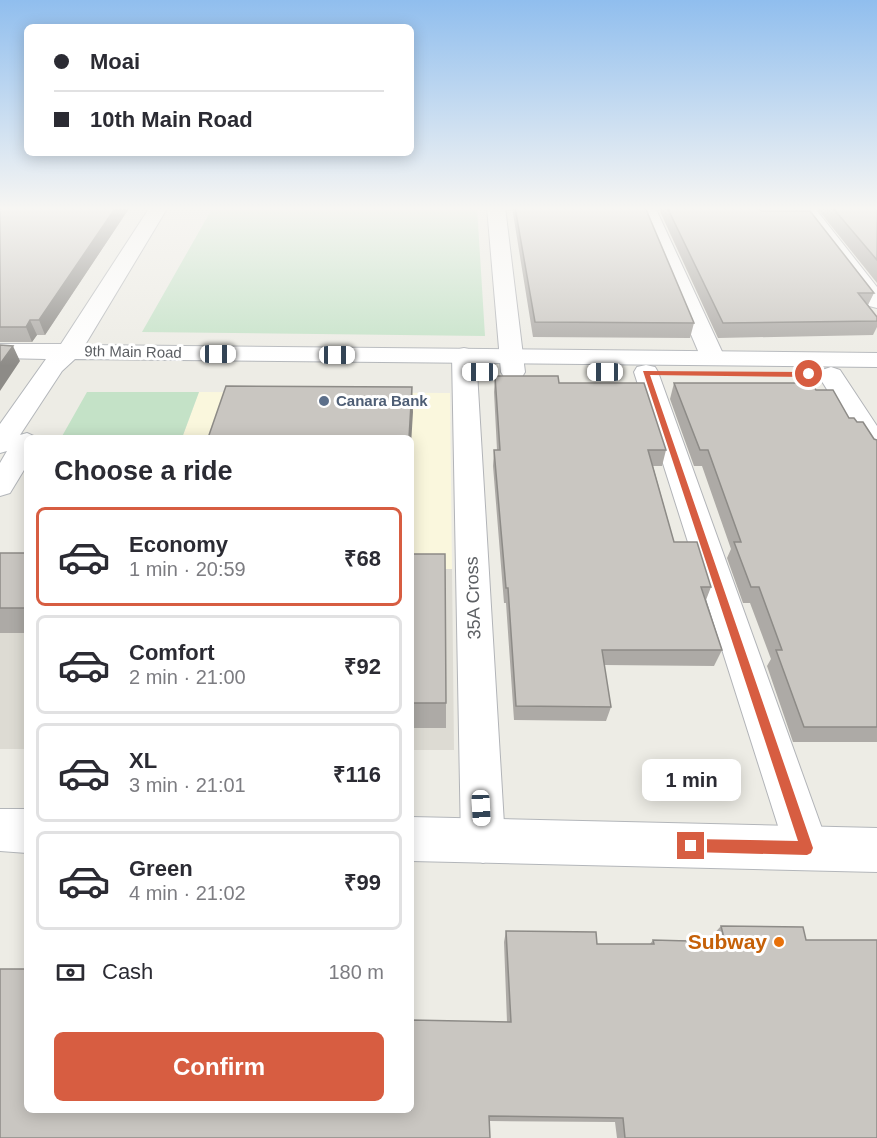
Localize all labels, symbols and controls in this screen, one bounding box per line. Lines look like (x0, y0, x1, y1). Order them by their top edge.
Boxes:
text: Moai (90, 49, 140, 74)
text: 10th Main Road (90, 107, 253, 132)
street label: 9th Main Road (84, 342, 182, 361)
car (200, 345, 236, 363)
car (319, 346, 355, 364)
route start (795, 360, 822, 387)
car (462, 363, 498, 381)
car (587, 363, 623, 381)
place label: Canara Bank (336, 392, 428, 409)
marker: Canara Bank (317, 394, 331, 408)
text: Choose a ride (54, 456, 233, 486)
icon: car (57, 530, 111, 584)
text: Economy (129, 532, 228, 557)
text: ₹68 (344, 546, 381, 571)
street label: 35A Cross (462, 556, 484, 640)
text: 1 min · 20:59 (129, 558, 246, 580)
icon: car (57, 638, 111, 692)
text: Comfort (129, 640, 215, 665)
text: ₹92 (344, 654, 381, 679)
text: 2 min · 21:00 (129, 666, 246, 688)
icon: car (57, 746, 111, 800)
text: XL (129, 748, 157, 773)
callout: 1 min (642, 759, 740, 801)
text: ₹116 (333, 762, 381, 787)
text: 1 min (665, 769, 718, 791)
text: 3 min · 21:01 (129, 774, 246, 796)
car (471, 790, 491, 826)
route end (677, 832, 704, 859)
icon: car (57, 854, 111, 908)
text: Green (129, 856, 193, 881)
text: ₹99 (344, 870, 381, 895)
text: 4 min · 21:02 (129, 882, 246, 904)
place label: Subway (688, 930, 767, 953)
marker: Subway (772, 935, 786, 949)
icon: cash (54, 956, 87, 989)
text: Cash (102, 959, 153, 984)
text: 180 m (328, 961, 384, 983)
button: Confirm (54, 1032, 384, 1101)

